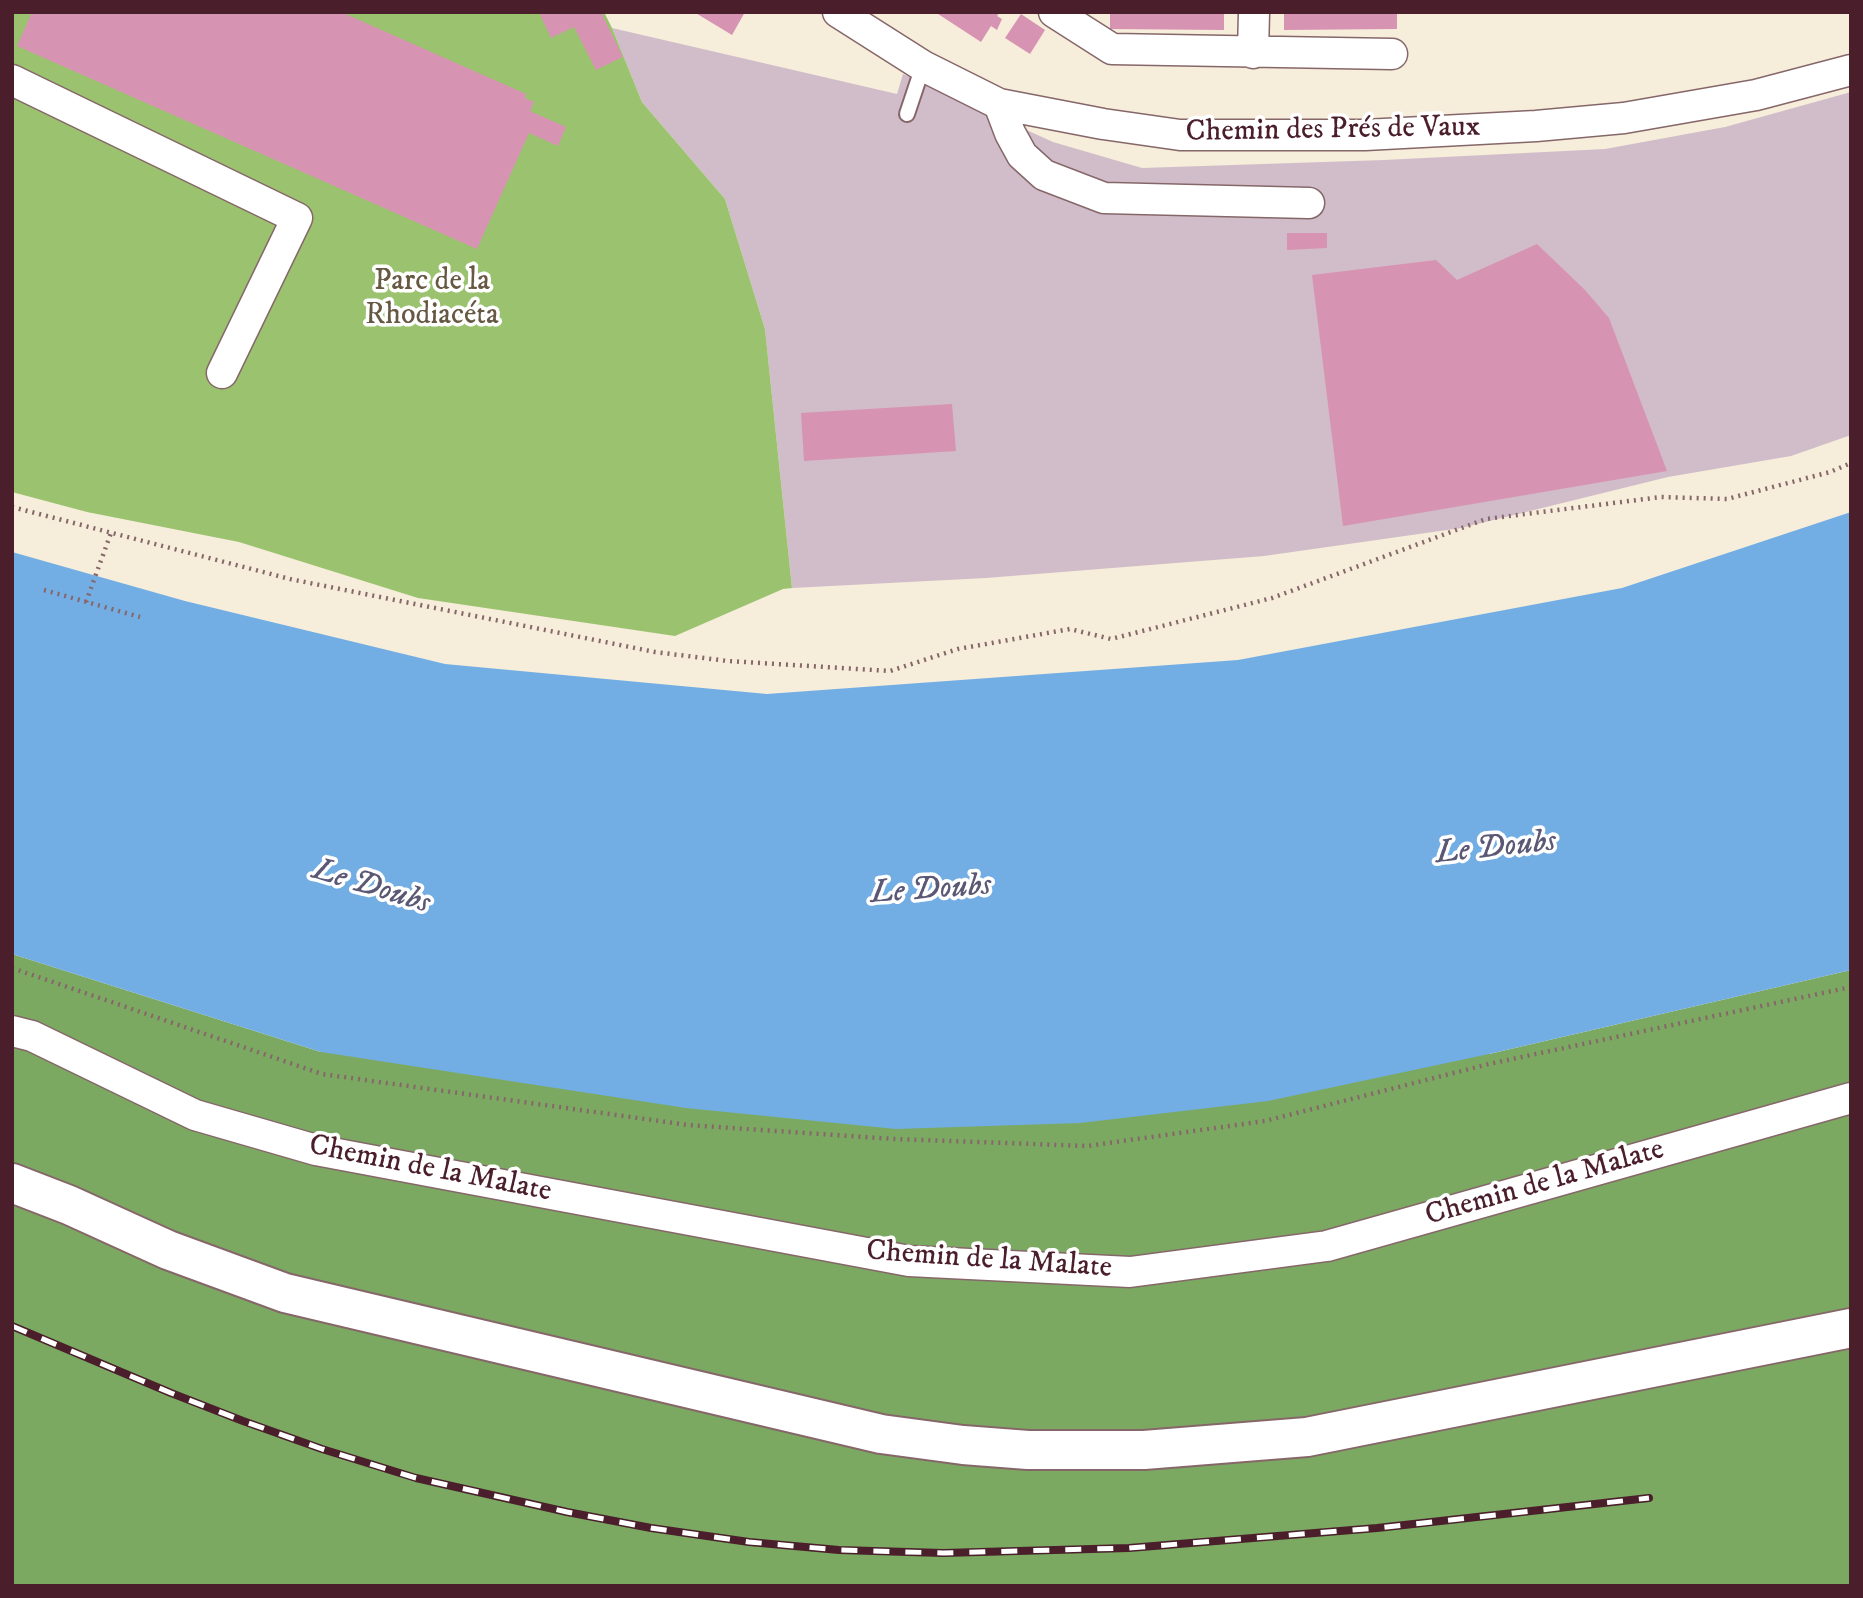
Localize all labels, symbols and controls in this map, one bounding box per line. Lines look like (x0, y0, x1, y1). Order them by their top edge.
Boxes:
street label: Chemin des Prés de Vaux (1185, 110, 1481, 152)
park label: Parc de la Rhodiacéta (365, 265, 499, 336)
water label: Le Doubs (1434, 824, 1558, 874)
water label: Le Doubs (308, 852, 434, 924)
water label: Le Doubs (869, 868, 993, 914)
street label: Chemin de la Malate (306, 1129, 554, 1211)
street label: Chemin de la Malate (1422, 1133, 1668, 1235)
street label: Chemin de la Malate (865, 1234, 1113, 1288)

